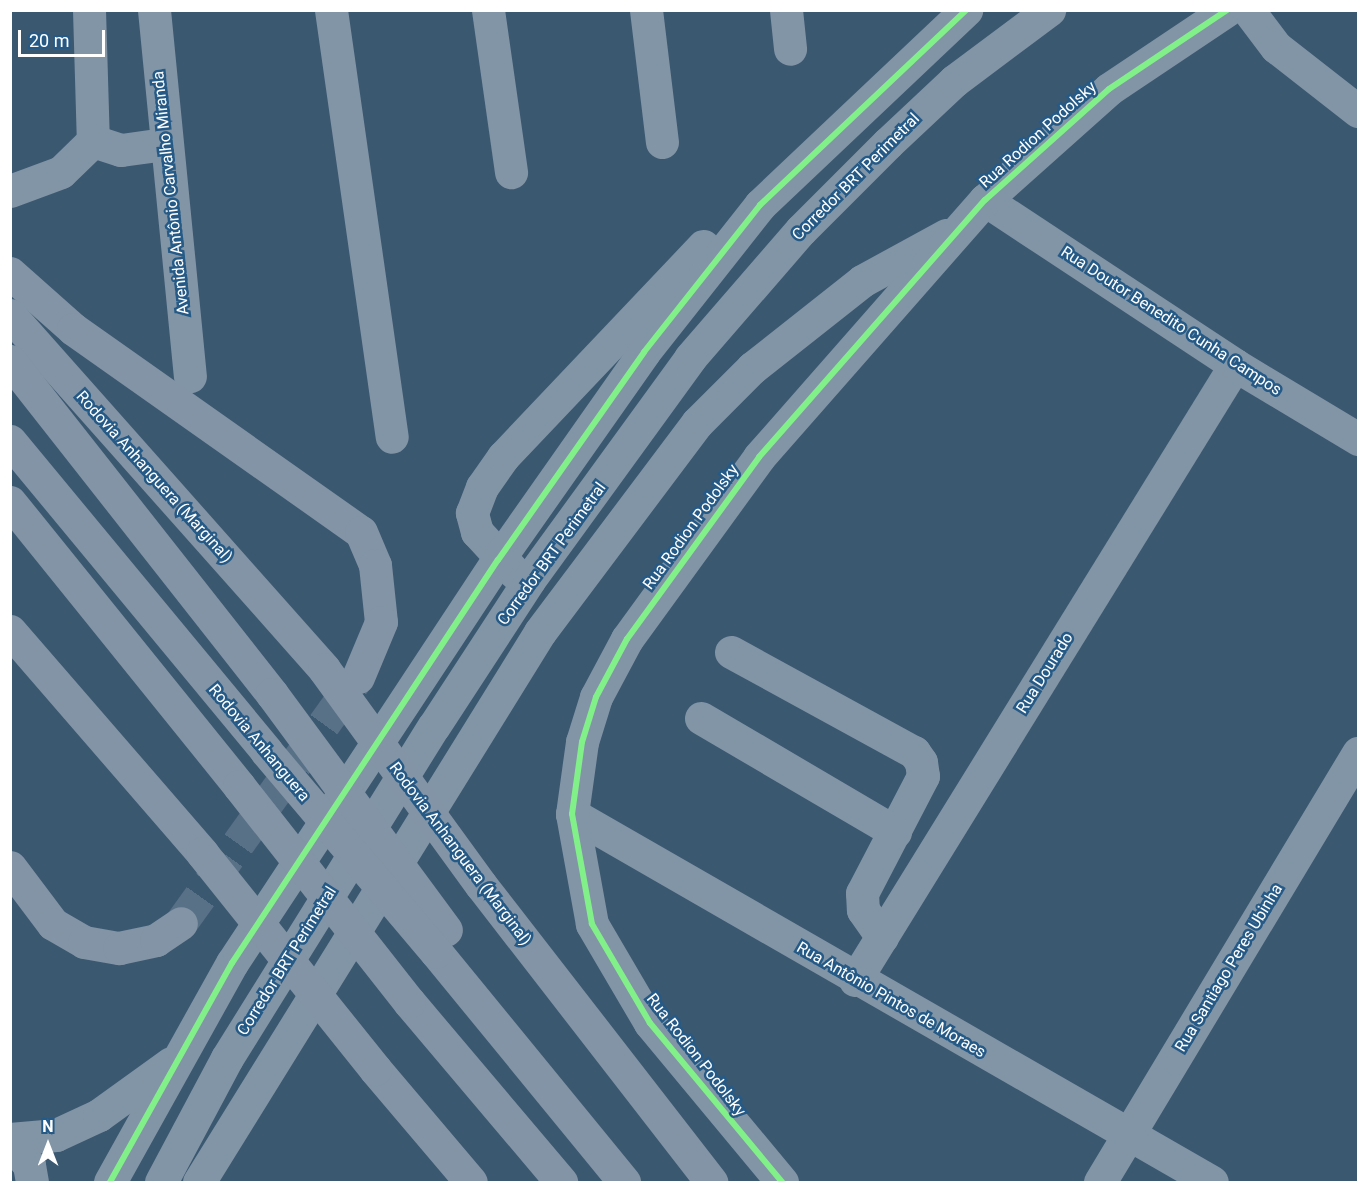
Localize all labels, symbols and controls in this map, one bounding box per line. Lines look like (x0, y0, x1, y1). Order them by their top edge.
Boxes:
scale bar (21, 18, 108, 56)
text: 20 m (29, 30, 69, 51)
street label: Avenida Antônio Carvalho Miranda (149, 70, 193, 316)
street label: Rua Rodion Podolsky (976, 78, 1100, 192)
street label: Corredor BRT Perimetral (788, 109, 924, 245)
street label: Rua Doutor Benedito Cunha Campos (1057, 242, 1285, 400)
street label: Rodovia Anhanguera (Marginal) (72, 387, 236, 567)
street label: Rua Rodion Podolsky (639, 461, 743, 593)
street label: Corredor BRT Perimetral (494, 479, 610, 629)
street label: Rua Dourado (1013, 629, 1077, 717)
street label: Rodovia Anhanguera (204, 681, 314, 805)
street label: Rodovia Anhanguera (Marginal) (385, 759, 535, 949)
street label: Rua Santiago Peres Ubinha (1171, 881, 1287, 1055)
street label: Corredor BRT Perimetral (233, 883, 341, 1039)
street label: Rua Antônio Pintos de Moraes (793, 938, 989, 1062)
street label: Rua Rodion Podolsky (642, 990, 750, 1120)
north arrow (18, 1115, 78, 1175)
text: N (42, 1117, 54, 1136)

